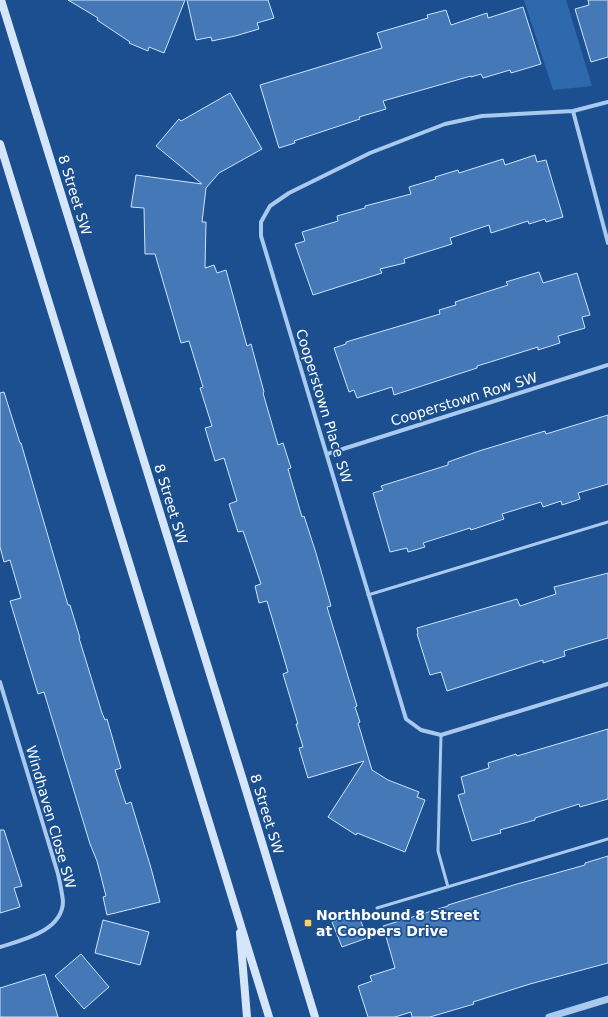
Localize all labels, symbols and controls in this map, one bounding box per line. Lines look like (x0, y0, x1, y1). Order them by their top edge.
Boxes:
street label: 8 Street SW (55, 153, 95, 237)
street label: Cooperstown Place SW (293, 327, 355, 485)
street label: Cooperstown Row SW (389, 369, 539, 429)
street label: 8 Street SW (151, 462, 191, 546)
street label: Windhaven Close SW (23, 744, 79, 891)
street label: 8 Street SW (247, 772, 287, 856)
place label: Northbound 8 Street at Coopers Drive (316, 907, 480, 939)
marker: Northbound 8 Street at Coopers Drive (303, 918, 313, 928)

